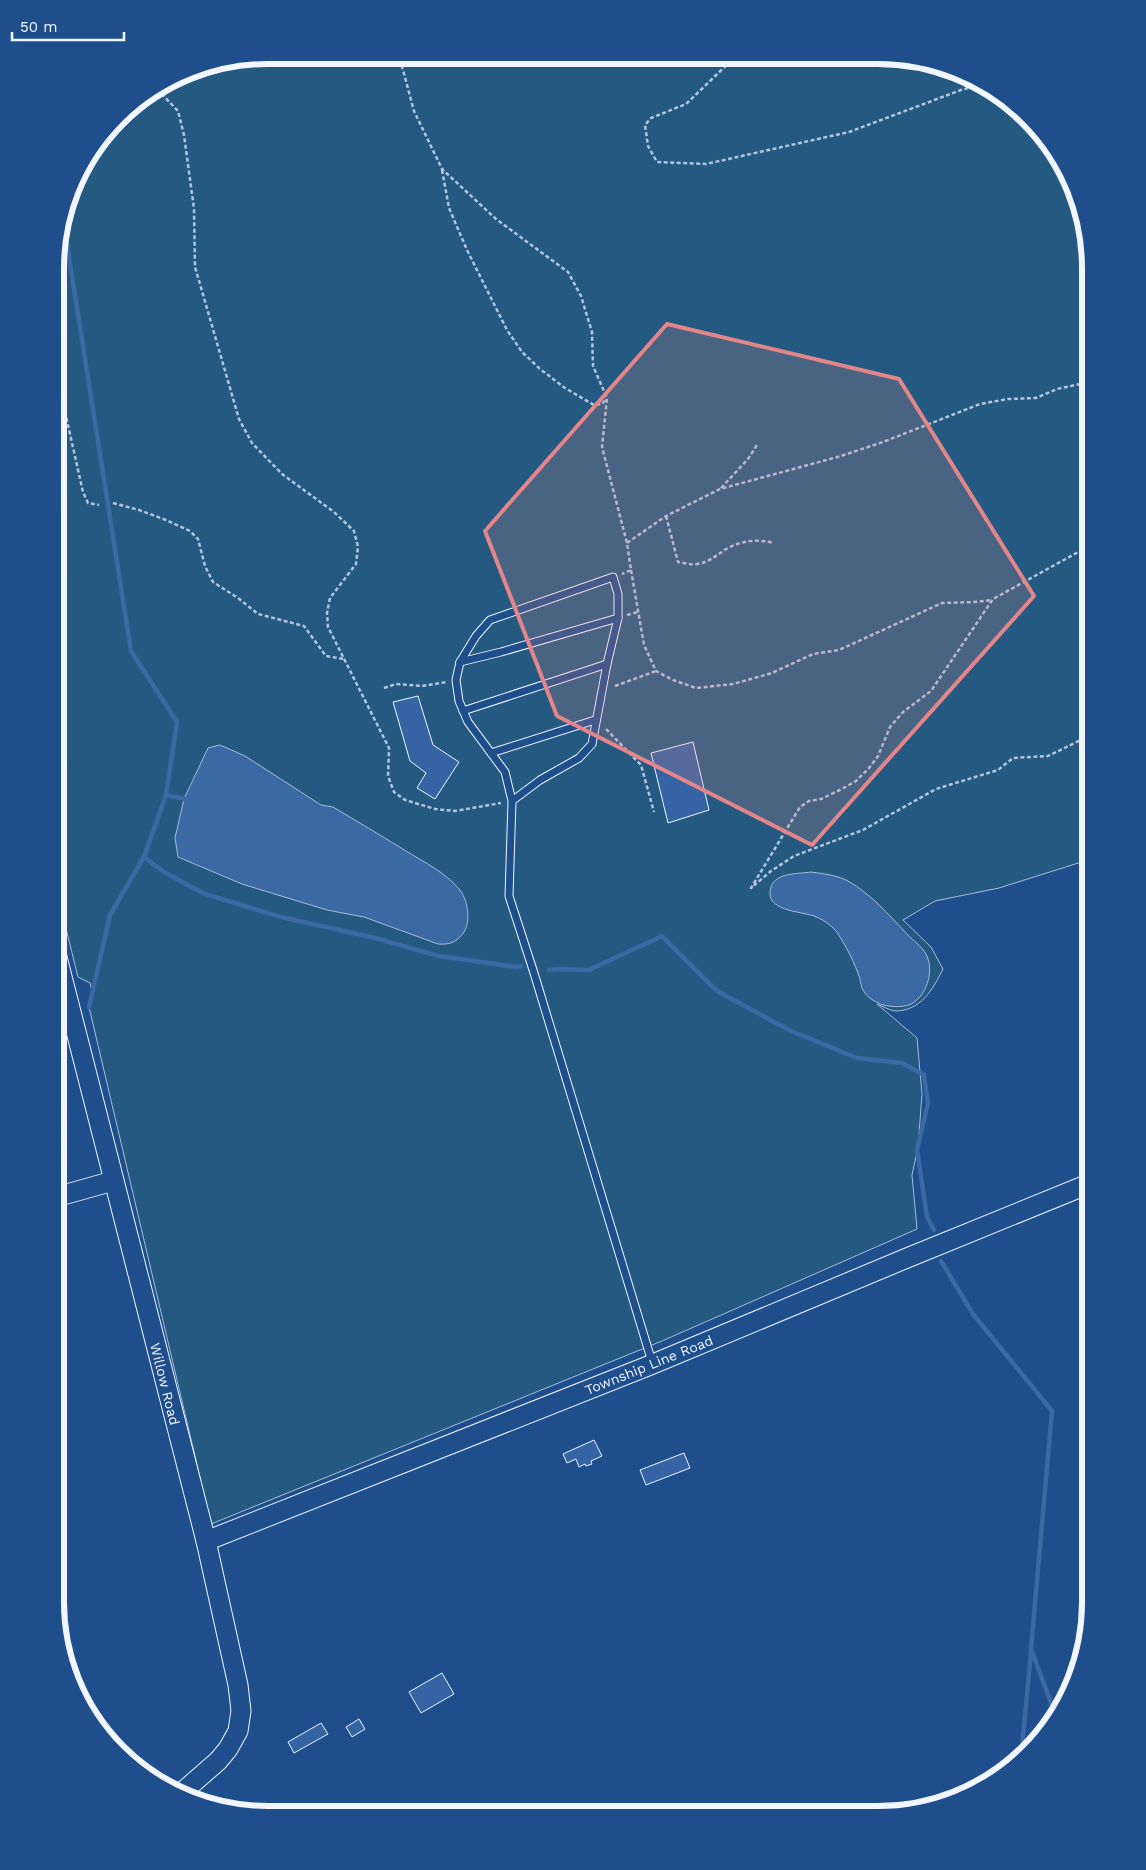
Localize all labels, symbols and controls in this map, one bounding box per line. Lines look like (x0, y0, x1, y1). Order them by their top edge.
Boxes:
scale bar (12, 10, 125, 42)
text: 50 m (20, 18, 57, 36)
street label: Township Line Road (583, 1332, 715, 1398)
street label: Willow Road (147, 1341, 183, 1427)

